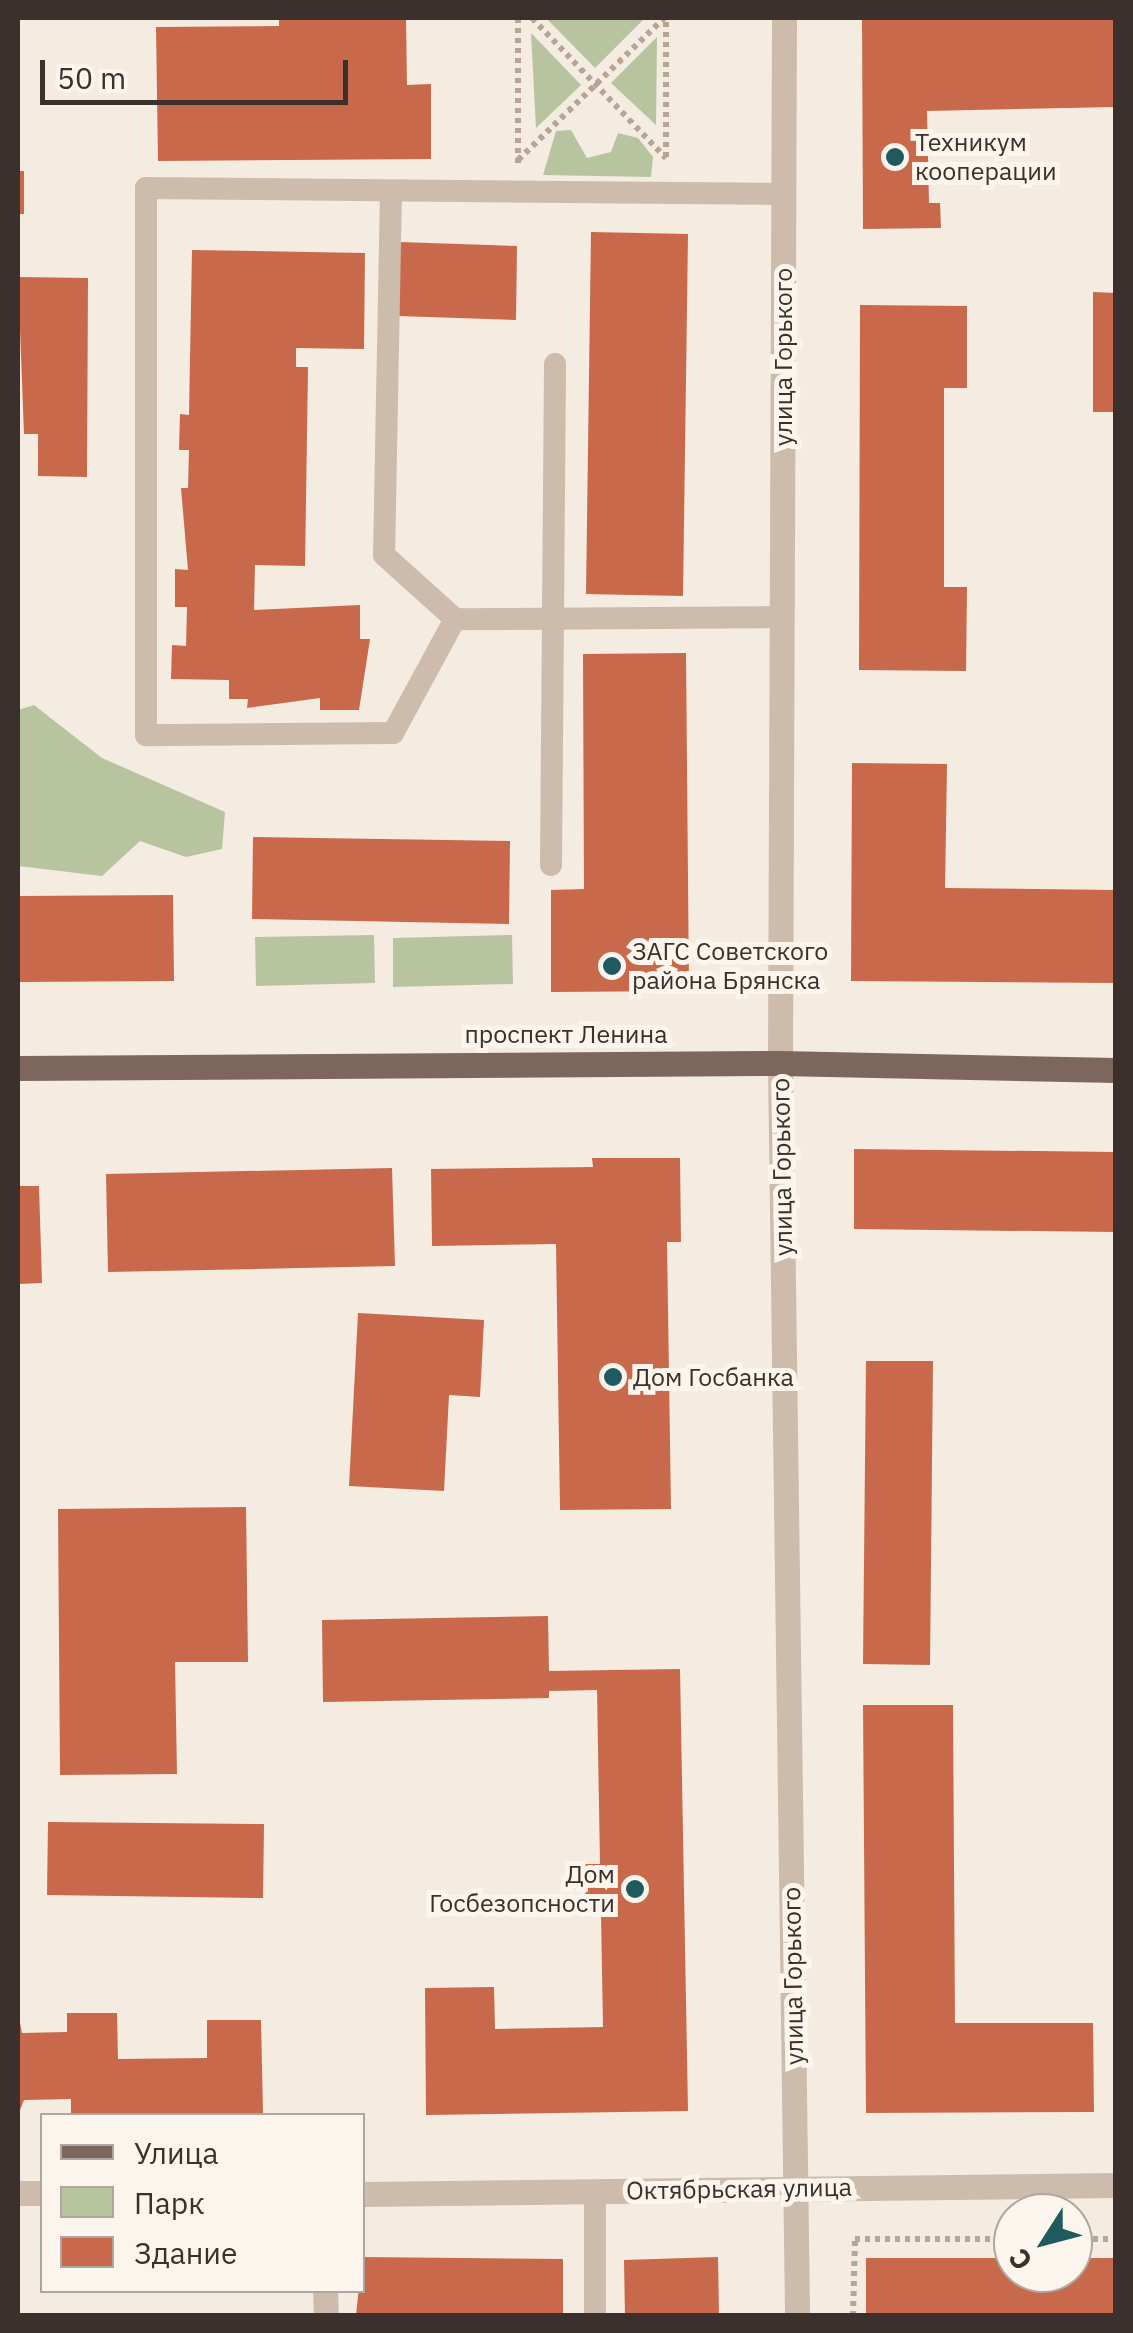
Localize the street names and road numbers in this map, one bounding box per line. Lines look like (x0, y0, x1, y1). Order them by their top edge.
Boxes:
street label: улица Горького (768, 268, 798, 446)
street label: проспект Ленина (464, 1019, 668, 1049)
street label: улица Горького (765, 1078, 799, 1256)
street label: улица Горького (776, 1887, 810, 2065)
street label: Октябрьская улица (626, 2172, 852, 2206)

